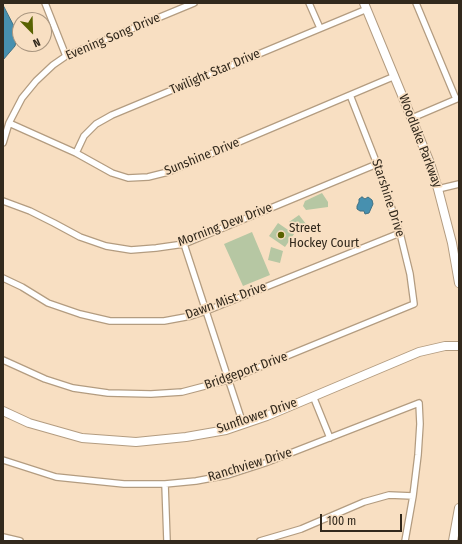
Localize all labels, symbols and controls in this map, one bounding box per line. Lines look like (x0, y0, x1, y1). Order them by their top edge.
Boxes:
street label: Evening Song Drive (63, 10, 163, 64)
north arrow (12, 12, 52, 52)
text: N (31, 35, 42, 50)
street label: Twilight Star Drive (168, 46, 262, 98)
street label: Woodlake Parkway (395, 92, 445, 190)
street label: Sunshine Drive (162, 135, 242, 179)
street label: Starshine Drive (368, 157, 408, 239)
street label: Morning Dew Drive (176, 200, 274, 250)
place label: Street Hockey Court (289, 220, 359, 251)
marker: Street Hockey Court (276, 230, 286, 240)
street label: Dawn Mist Drive (183, 279, 269, 323)
street label: Bridgeport Drive (202, 349, 290, 393)
street label: Sunflower Drive (215, 395, 299, 437)
street label: Ranchview Drive (206, 445, 294, 485)
scale bar (322, 506, 404, 532)
text: 100 m (327, 514, 356, 528)

